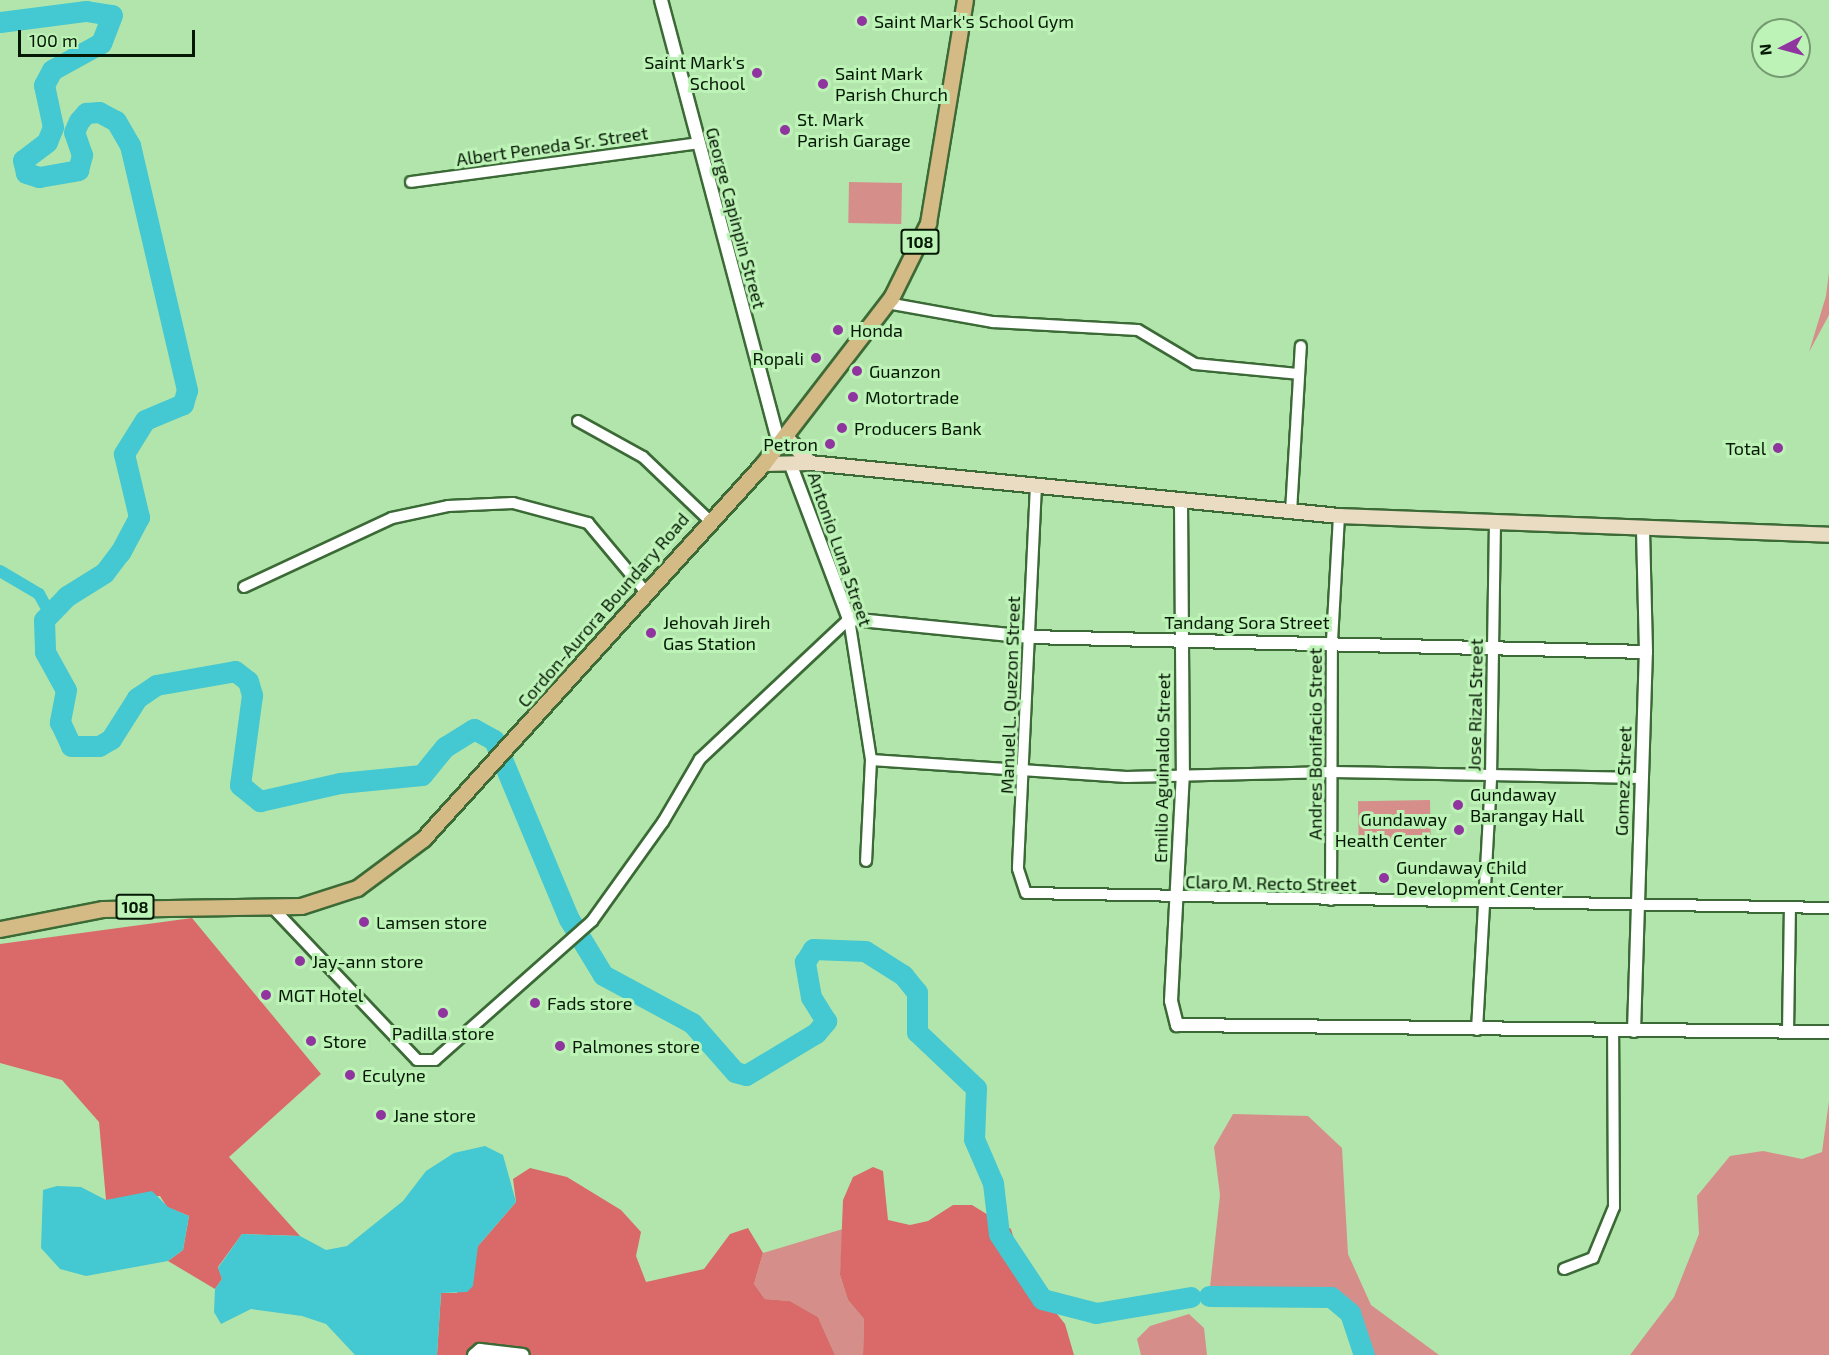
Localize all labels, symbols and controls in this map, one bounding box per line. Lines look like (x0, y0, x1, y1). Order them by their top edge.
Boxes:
place label: Saint Mark's School Gym (874, 10, 1075, 32)
marker: Saint Mark's School Gym (855, 14, 869, 28)
scale bar (21, 18, 198, 56)
north arrow (1751, 18, 1811, 78)
text: 100 m (29, 29, 78, 51)
text: N (1755, 43, 1775, 56)
place label: Saint Mark's School (644, 52, 745, 94)
place label: Saint Mark Parish Church (835, 63, 948, 106)
marker: Saint Mark's School (750, 66, 764, 80)
marker: Saint Mark Parish Church (816, 77, 830, 91)
place label: St. Mark Parish Garage (797, 109, 911, 152)
street label: Albert Peneda Sr. Street (455, 122, 649, 170)
marker: St. Mark Parish Garage (778, 123, 792, 137)
street label: George Capinpin Street (701, 125, 771, 311)
road number: 108 (900, 229, 940, 255)
place label: Honda (850, 319, 903, 341)
marker: Honda (831, 323, 845, 337)
place label: Ropali (753, 347, 804, 369)
marker: Ropali (809, 351, 823, 365)
place label: Guanzon (869, 360, 941, 382)
marker: Guanzon (850, 364, 864, 378)
place label: Motortrade (865, 386, 959, 408)
marker: Motortrade (846, 390, 860, 404)
place label: Producers Bank (854, 417, 982, 439)
marker: Producers Bank (835, 421, 849, 435)
place label: Petron (763, 433, 818, 455)
marker: Petron (823, 437, 837, 451)
place label: Total (1725, 437, 1766, 459)
marker: Total (1771, 441, 1785, 455)
street label: Antonio Luna Street (803, 469, 877, 629)
street label: Cordon-Aurora Boundary Road (513, 508, 693, 712)
street label: Manuel L. Quezon Street (996, 595, 1024, 795)
street label: Tandang Sora Street (1164, 611, 1330, 633)
place label: Jehovah Jireh Gas Station (663, 612, 771, 654)
marker: Jehovah Jireh Gas Station (644, 626, 658, 640)
street label: Jose Rizal Street (1463, 638, 1487, 772)
street label: Andres Bonifacio Street (1304, 648, 1326, 840)
street label: Emilio Aguinaldo Street (1150, 673, 1174, 863)
street label: Gomez Street (1610, 726, 1636, 836)
place label: Gundaway Barangay Hall (1470, 784, 1585, 826)
marker: Gundaway Barangay Hall (1451, 798, 1465, 812)
place label: Gundaway Health Center (1335, 809, 1447, 852)
marker: Gundaway Health Center (1452, 823, 1466, 837)
place label: Gundaway Child Development Center (1396, 857, 1564, 900)
street label: Claro M. Recto Street (1185, 871, 1357, 895)
marker: Gundaway Child Development Center (1377, 871, 1391, 885)
road number: 108 (116, 894, 154, 920)
place label: Lamsen store (376, 911, 487, 933)
marker: Lamsen store (357, 915, 371, 929)
place label: Jay-ann store (312, 950, 423, 972)
marker: Jay-ann store (293, 954, 307, 968)
place label: MGT Hotel (278, 984, 364, 1006)
marker: MGT Hotel (259, 988, 273, 1002)
place label: Fads store (547, 992, 633, 1014)
marker: Fads store (528, 996, 542, 1010)
marker: Padilla store (436, 1006, 450, 1020)
place label: Padilla store (392, 1022, 494, 1044)
place label: Store (323, 1030, 367, 1052)
marker: Store (304, 1034, 318, 1048)
place label: Palmones store (572, 1035, 700, 1057)
marker: Palmones store (553, 1039, 567, 1053)
place label: Eculyne (362, 1064, 426, 1086)
marker: Eculyne (343, 1068, 357, 1082)
place label: Jane store (393, 1104, 476, 1126)
marker: Jane store (374, 1108, 388, 1122)

